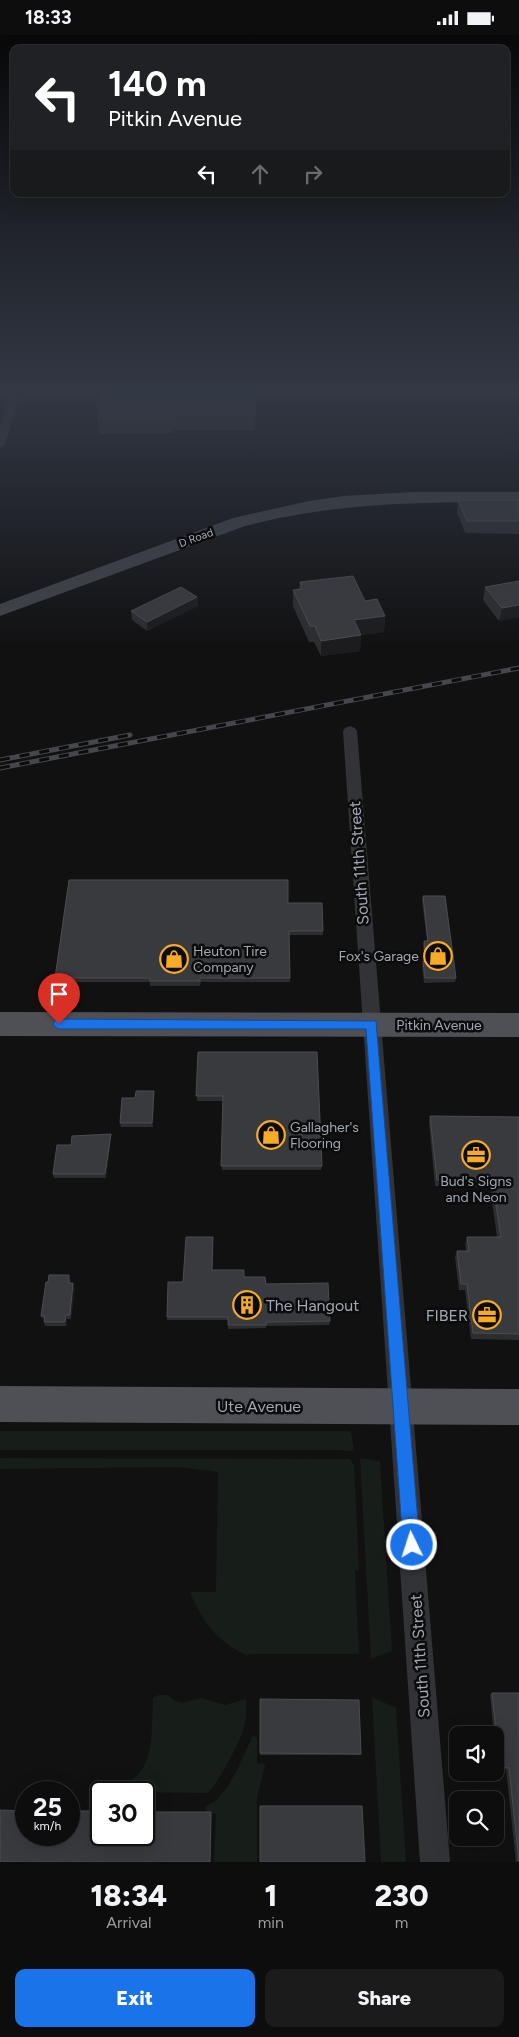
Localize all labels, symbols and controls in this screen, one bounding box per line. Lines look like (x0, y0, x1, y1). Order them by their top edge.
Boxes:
text: 18:33 (25, 6, 72, 29)
text: 140 m (108, 63, 206, 105)
icon: left (25, 65, 90, 130)
text: Pitkin Avenue (108, 105, 242, 132)
icon: left (193, 160, 221, 188)
icon: ahead (246, 160, 274, 188)
icon: right (299, 160, 327, 188)
street label: D Road (177, 526, 215, 550)
street label: South 11th Street (345, 801, 373, 925)
shop icon: Fox's Garage (423, 941, 453, 971)
place label: Heuton Tire Company (193, 943, 267, 976)
shop icon: Heuton Tire Company (159, 944, 189, 974)
place label: Fox's Garage (338, 948, 419, 965)
pin (38, 973, 80, 1024)
icon: arrive (45, 980, 73, 1008)
street label: Pitkin Avenue (396, 1017, 482, 1034)
place label: Gallagher's Flooring (290, 1119, 359, 1152)
shop icon: Gallagher's Flooring (256, 1120, 286, 1150)
office icon: Bud's Signs and Neon (461, 1140, 491, 1170)
place label: Bud's Signs and Neon (440, 1173, 512, 1206)
building icon: The Hangout (232, 1290, 262, 1320)
place label: The Hangout (266, 1296, 359, 1315)
office icon: FIBER (472, 1300, 502, 1330)
place label: FIBER (426, 1306, 468, 1325)
street label: Ute Avenue (217, 1397, 301, 1416)
position arrow (385, 1518, 437, 1570)
street label: South 11th Street (406, 1594, 434, 1718)
map controls (449, 1726, 504, 1846)
button: sound (449, 1726, 504, 1781)
speed limit sign: 30 (90, 1781, 155, 1846)
button: search (449, 1791, 504, 1846)
text: 25 (33, 1792, 62, 1822)
text: km/h (34, 1819, 61, 1833)
text: 18:34 (90, 1877, 167, 1914)
text: 1 (264, 1877, 277, 1914)
text: 230 (374, 1877, 429, 1914)
text: Arrival (106, 1913, 151, 1932)
text: min (258, 1913, 284, 1932)
text: m (395, 1913, 408, 1932)
button: Exit (15, 1969, 255, 2027)
button: Share (265, 1969, 504, 2027)

